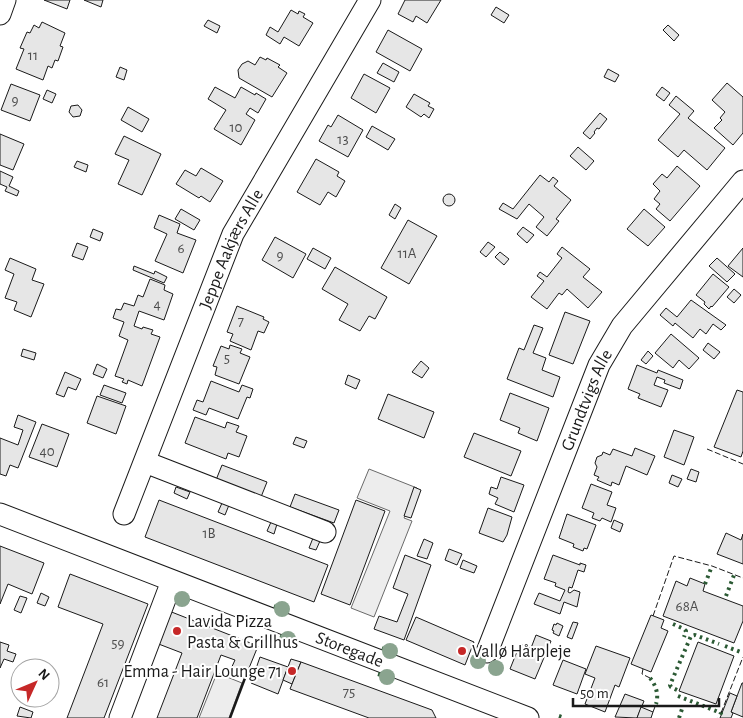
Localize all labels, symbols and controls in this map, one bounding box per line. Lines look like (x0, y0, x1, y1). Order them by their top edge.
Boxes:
house number: 11 (28, 48, 38, 63)
house number: 9 (11, 93, 19, 108)
house number: 10 (229, 120, 243, 135)
house number: 13 (337, 132, 349, 147)
street label: Jeppe Aakjærs Alle (197, 186, 267, 312)
house number: 6 (177, 241, 185, 256)
house number: 11A (398, 246, 417, 261)
house number: 9 (276, 248, 284, 263)
house number: 4 (153, 297, 161, 312)
house number: 7 (238, 314, 244, 329)
street label: Grundtvigs Alle (558, 346, 616, 453)
house number: 5 (224, 351, 230, 366)
house number: 40 (39, 444, 55, 459)
house number: 1B (202, 526, 216, 541)
house number: 68A (676, 599, 699, 614)
place label: Lavida Pizza Pasta & Grillhus (187, 613, 298, 652)
marker: Lavida Pizza Pasta & Grillhus (171, 625, 183, 637)
street label: Storegade (313, 629, 386, 671)
house number: 59 (111, 636, 125, 651)
place label: Vallø Hårpleje (472, 643, 571, 661)
marker: Vallø Hårpleje (456, 645, 468, 657)
north arrow (10, 658, 60, 708)
place label: Emma - Hair Lounge 71 (124, 663, 282, 681)
marker: Emma - Hair Lounge 71 (286, 665, 298, 677)
text: N (35, 666, 52, 683)
house number: 61 (97, 675, 109, 690)
scale bar (573, 676, 719, 708)
house number: 75 (343, 685, 355, 700)
text: 50 m (580, 686, 609, 701)

